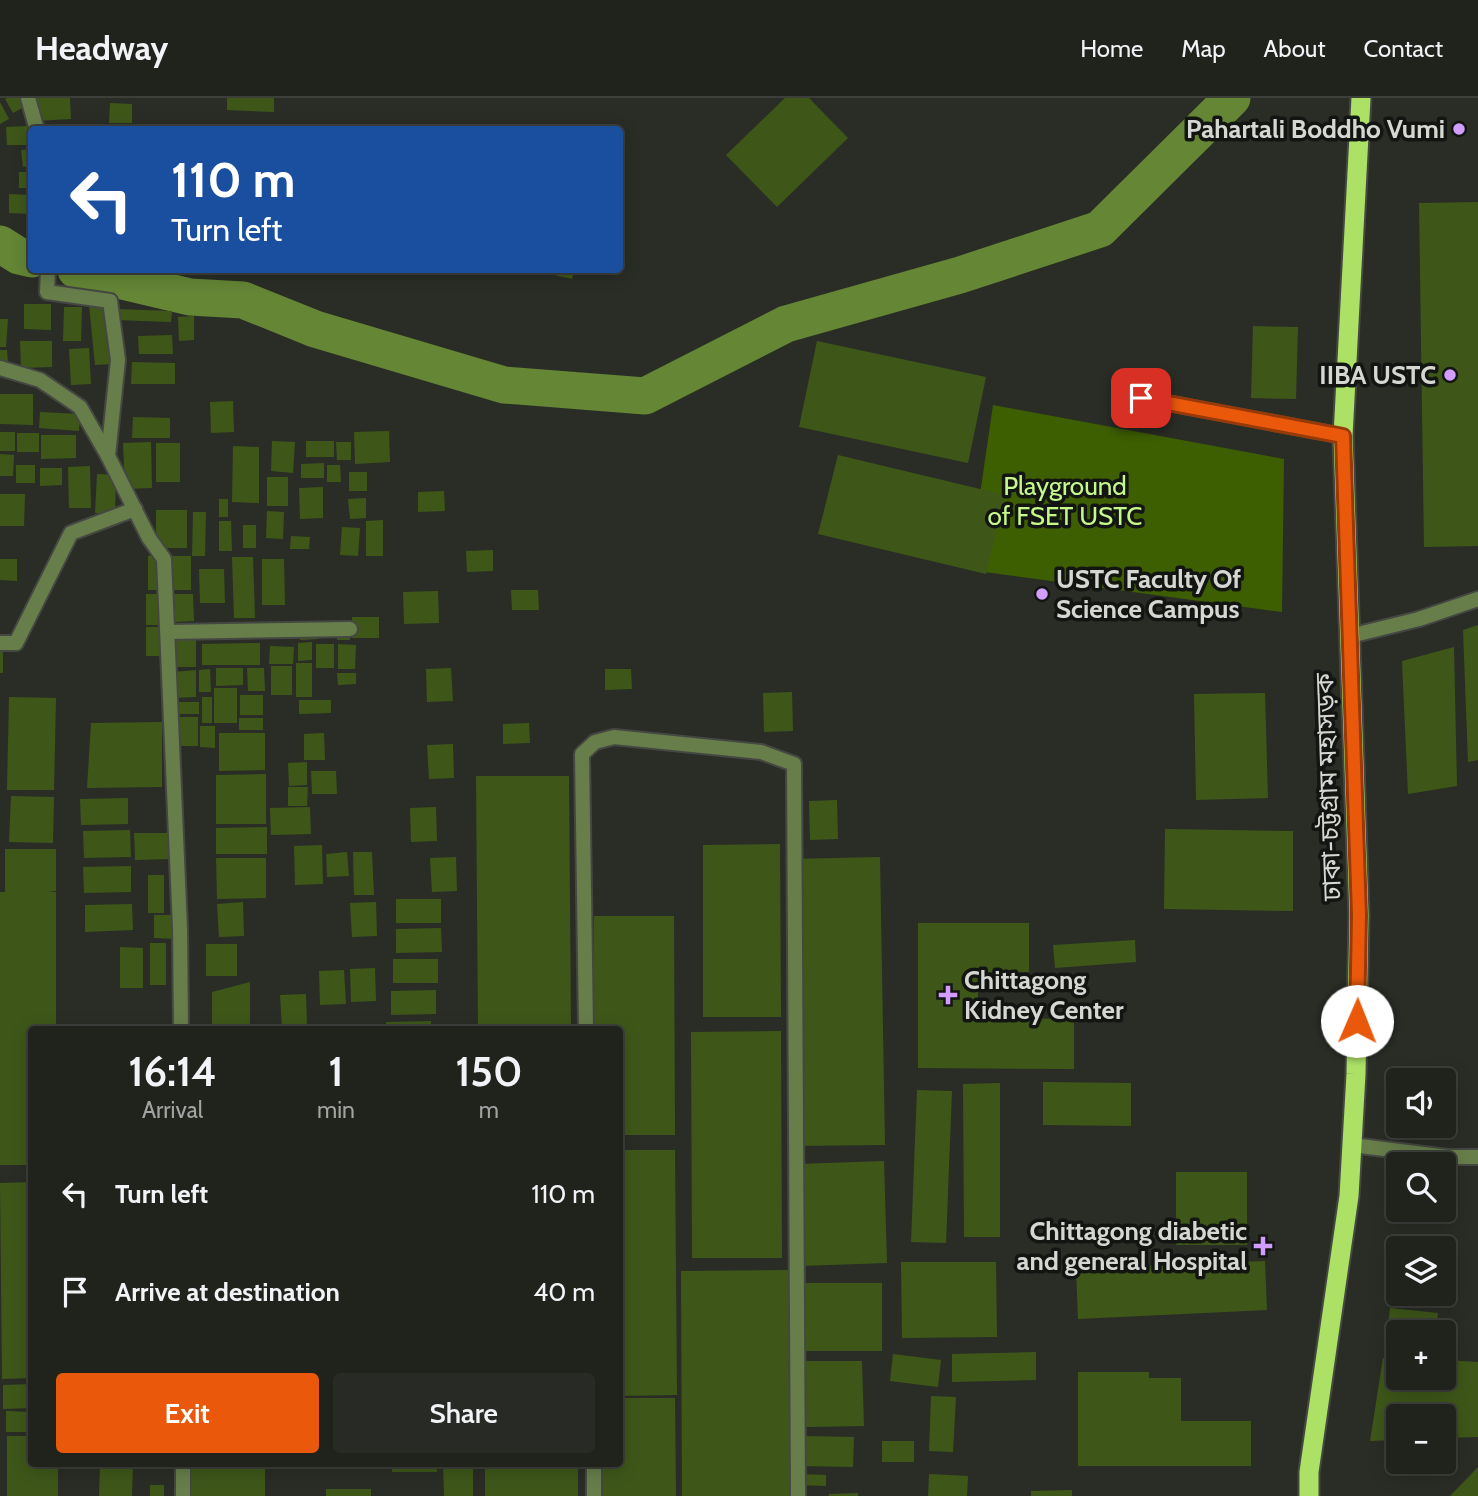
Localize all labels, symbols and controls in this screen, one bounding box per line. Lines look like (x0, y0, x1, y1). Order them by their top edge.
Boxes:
text: Headway (35, 28, 168, 68)
text: Home (1080, 34, 1143, 63)
text: Map (1181, 34, 1226, 63)
text: About (1264, 34, 1326, 63)
text: Contact (1364, 34, 1443, 63)
place label: Pahartali Boddho Vumi (1186, 113, 1445, 145)
marker: Pahartali Boddho Vumi (1451, 121, 1467, 137)
text: 110 m (171, 150, 295, 209)
icon: left (56, 154, 147, 245)
text: Turn left (171, 210, 282, 249)
place label: IIBA USTC (1319, 359, 1436, 391)
marker: IIBA USTC (1442, 367, 1458, 383)
pin (1111, 368, 1171, 428)
icon: arrive (1122, 379, 1160, 417)
park label: Playground of FSET USTC (988, 470, 1142, 532)
place label: USTC Faculty Of Science Campus (1056, 563, 1241, 625)
marker: USTC Faculty Of Science Campus (1034, 586, 1050, 602)
street label: ঢাকা-চট্টগ্রাম মহাসড়ক (1308, 672, 1348, 902)
place label: Chittagong Kidney Center (964, 964, 1124, 1026)
position arrow (1320, 984, 1394, 1058)
marker: Chittagong Kidney Center (938, 985, 958, 1005)
text: 16:14 (129, 1045, 216, 1097)
text: 1 (329, 1045, 343, 1097)
text: 150 (455, 1045, 522, 1097)
map controls (1386, 1068, 1456, 1474)
button: sound (1386, 1068, 1456, 1138)
text: Arrival (142, 1096, 203, 1124)
text: min (317, 1096, 355, 1124)
text: m (479, 1096, 499, 1124)
button: search (1386, 1152, 1456, 1222)
icon: left (56, 1175, 94, 1213)
text: Turn left (115, 1178, 208, 1210)
text: 110 m (531, 1178, 595, 1210)
place label: Chittagong diabetic and general Hospital (1017, 1215, 1247, 1277)
marker: Chittagong diabetic and general Hospital (1253, 1236, 1273, 1256)
button: layers (1386, 1236, 1456, 1306)
icon: arrive (56, 1273, 94, 1311)
text: Arrive at destination (115, 1276, 340, 1308)
text: 40 m (533, 1276, 595, 1308)
button: + (1386, 1320, 1456, 1390)
button: Exit (56, 1373, 319, 1453)
button: Share (333, 1373, 595, 1453)
button: − (1386, 1404, 1456, 1474)

